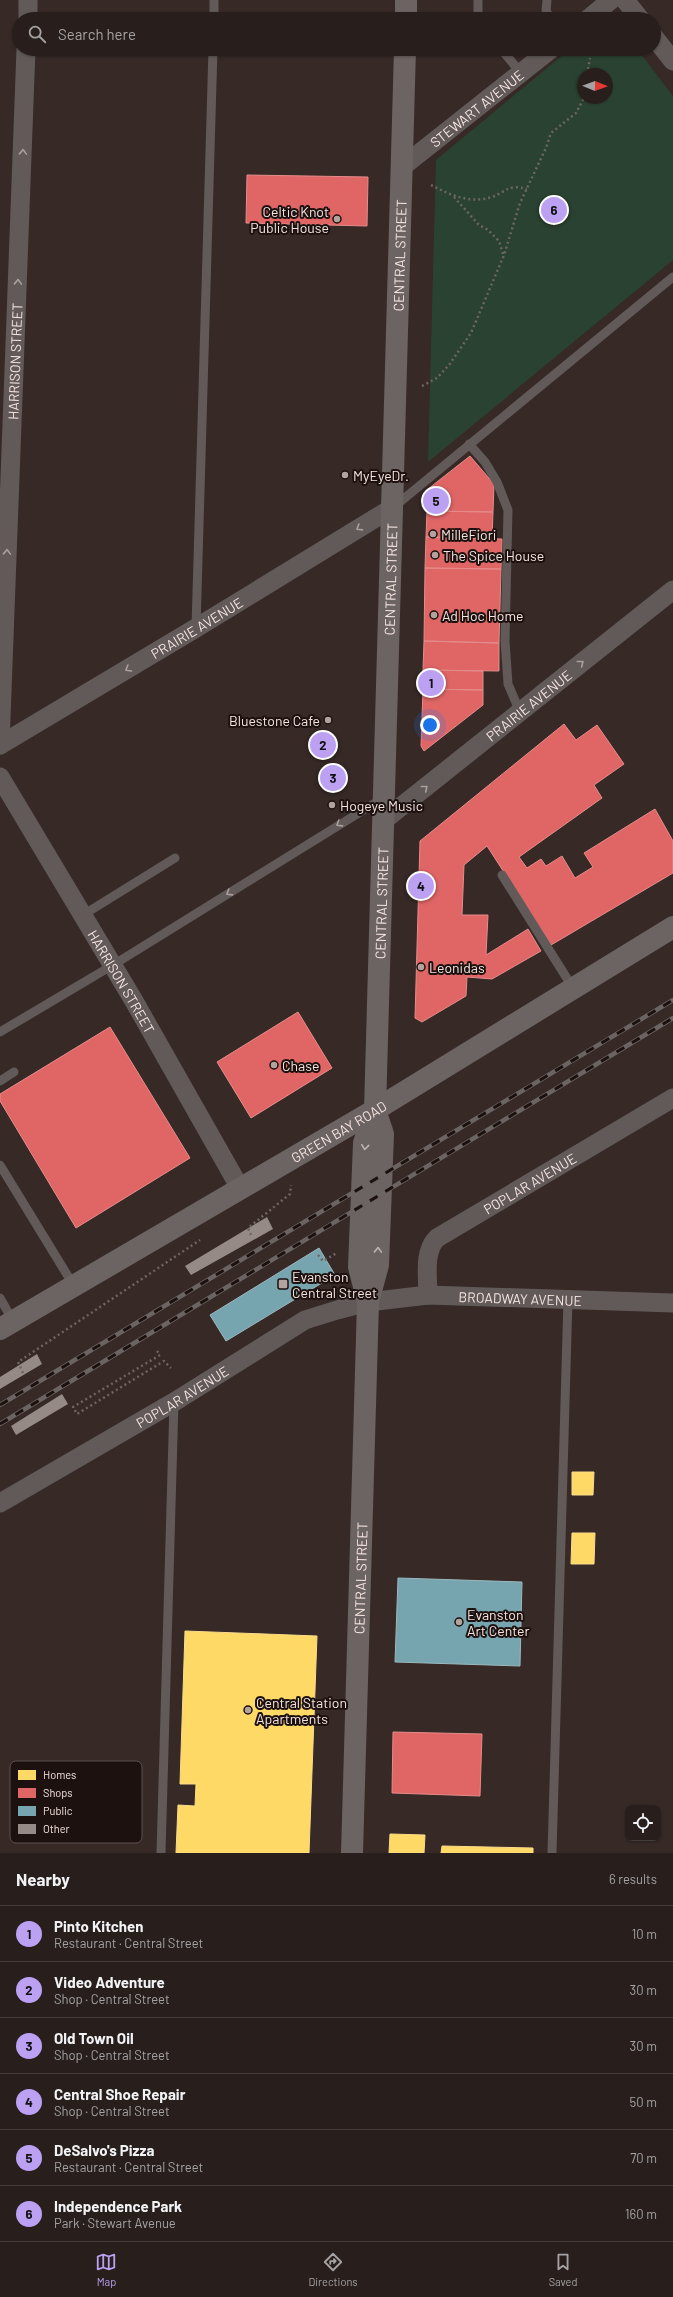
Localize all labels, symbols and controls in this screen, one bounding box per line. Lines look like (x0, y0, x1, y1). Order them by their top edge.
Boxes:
search box (12, 12, 661, 56)
icon: search (26, 23, 48, 45)
text: Search here (58, 25, 136, 43)
street label: STEWART AVENUE (426, 66, 527, 150)
north arrow (577, 68, 613, 104)
one-way arrow (18, 149, 27, 155)
pin: 6 (541, 195, 567, 225)
street label: CENTRAL STREET (389, 199, 409, 312)
place label: Celtic Knot Public House (250, 203, 329, 236)
marker: Celtic Knot Public House (332, 214, 342, 224)
one-way arrow (13, 279, 22, 285)
street label: HARRISON STREET (4, 302, 25, 420)
place label: MyEyeDr. (353, 467, 409, 484)
marker: MyEyeDr. (340, 470, 350, 480)
pin: 5 (423, 486, 449, 516)
street label: CENTRAL STREET (380, 523, 400, 636)
one-way arrow (356, 524, 363, 531)
place label: MilleFiori (441, 526, 496, 543)
marker: MilleFiori (428, 529, 438, 539)
place label: The Spice House (443, 547, 544, 564)
one-way arrow (3, 549, 12, 555)
marker: The Spice House (430, 550, 440, 560)
street label: PRAIRIE AVENUE (147, 593, 246, 662)
place label: Ad Hoc Home (442, 607, 523, 624)
marker: Ad Hoc Home (429, 610, 439, 620)
one-way arrow (577, 661, 584, 668)
one-way arrow (125, 664, 132, 671)
street label: PRAIRIE AVENUE (482, 666, 575, 744)
pin: 1 (418, 668, 444, 698)
place label: Bluestone Cafe (229, 712, 320, 729)
marker: Bluestone Cafe (323, 715, 333, 725)
your location (420, 715, 440, 735)
pin: 2 (310, 730, 336, 760)
pin: 3 (320, 763, 346, 793)
one-way arrow (421, 786, 428, 793)
place label: Hogeye Music (340, 797, 423, 814)
marker: Hogeye Music (327, 800, 337, 810)
one-way arrow (336, 820, 343, 827)
street label: CENTRAL STREET (371, 847, 391, 959)
pin: 4 (408, 871, 434, 901)
one-way arrow (226, 888, 233, 896)
street label: HARRISON STREET (85, 927, 159, 1036)
place label: Leonidas (429, 959, 485, 976)
marker: Leonidas (416, 962, 426, 972)
place label: Chase (282, 1057, 319, 1074)
marker: Chase (269, 1060, 279, 1070)
street label: GREEN BAY ROAD (288, 1097, 389, 1166)
one-way arrow (360, 1144, 369, 1150)
street label: POPLAR AVENUE (480, 1149, 579, 1217)
one-way arrow (374, 1247, 382, 1253)
place label: Evanston Central Street (292, 1268, 377, 1301)
marker: Evanston Central Street (277, 1278, 289, 1290)
street label: BROADWAY AVENUE (458, 1288, 582, 1309)
street label: POPLAR AVENUE (133, 1362, 231, 1431)
street label: CENTRAL STREET (350, 1522, 370, 1634)
place label: Evanston Art Center (467, 1606, 530, 1639)
marker: Evanston Art Center (454, 1617, 464, 1627)
place label: Central Station Apartments (256, 1694, 347, 1727)
marker: Central Station Apartments (243, 1705, 253, 1715)
legend (10, 1761, 142, 1843)
text: Homes (43, 1768, 76, 1781)
text: Shops (43, 1786, 73, 1799)
text: Public (43, 1804, 73, 1817)
map controls (625, 1805, 661, 1841)
button: locate (625, 1805, 661, 1841)
text: Other (43, 1822, 70, 1835)
text: Nearby (16, 1869, 70, 1889)
text: 6 results (609, 1871, 657, 1887)
text: Pinto Kitchen (54, 1917, 143, 1935)
text: 1 (27, 1926, 31, 1942)
text: 10 m (632, 1926, 657, 1942)
text: Restaurant · Central Street (54, 1935, 203, 1951)
text: Video Adventure (54, 1973, 165, 1991)
text: 2 (25, 1982, 33, 1998)
text: 30 m (630, 1982, 657, 1998)
text: Shop · Central Street (54, 1991, 170, 2007)
text: Old Town Oil (54, 2029, 134, 2047)
text: 3 (25, 2038, 33, 2054)
text: 30 m (630, 2038, 657, 2054)
text: Shop · Central Street (54, 2047, 170, 2063)
text: Central Shoe Repair (54, 2085, 185, 2103)
text: 4 (25, 2094, 33, 2110)
text: 50 m (630, 2094, 657, 2110)
text: Shop · Central Street (54, 2103, 170, 2119)
text: DeSalvo's Pizza (54, 2141, 154, 2159)
text: 5 (25, 2150, 33, 2166)
text: 70 m (630, 2150, 657, 2166)
text: Restaurant · Central Street (54, 2159, 203, 2175)
text: Independence Park (54, 2197, 182, 2215)
text: 6 (26, 2206, 32, 2222)
text: 160 m (625, 2206, 657, 2222)
text: Park · Stewart Avenue (54, 2215, 176, 2231)
tab: Map (95, 2251, 117, 2288)
tab: Directions (308, 2251, 358, 2288)
tab: Saved (549, 2251, 578, 2288)

